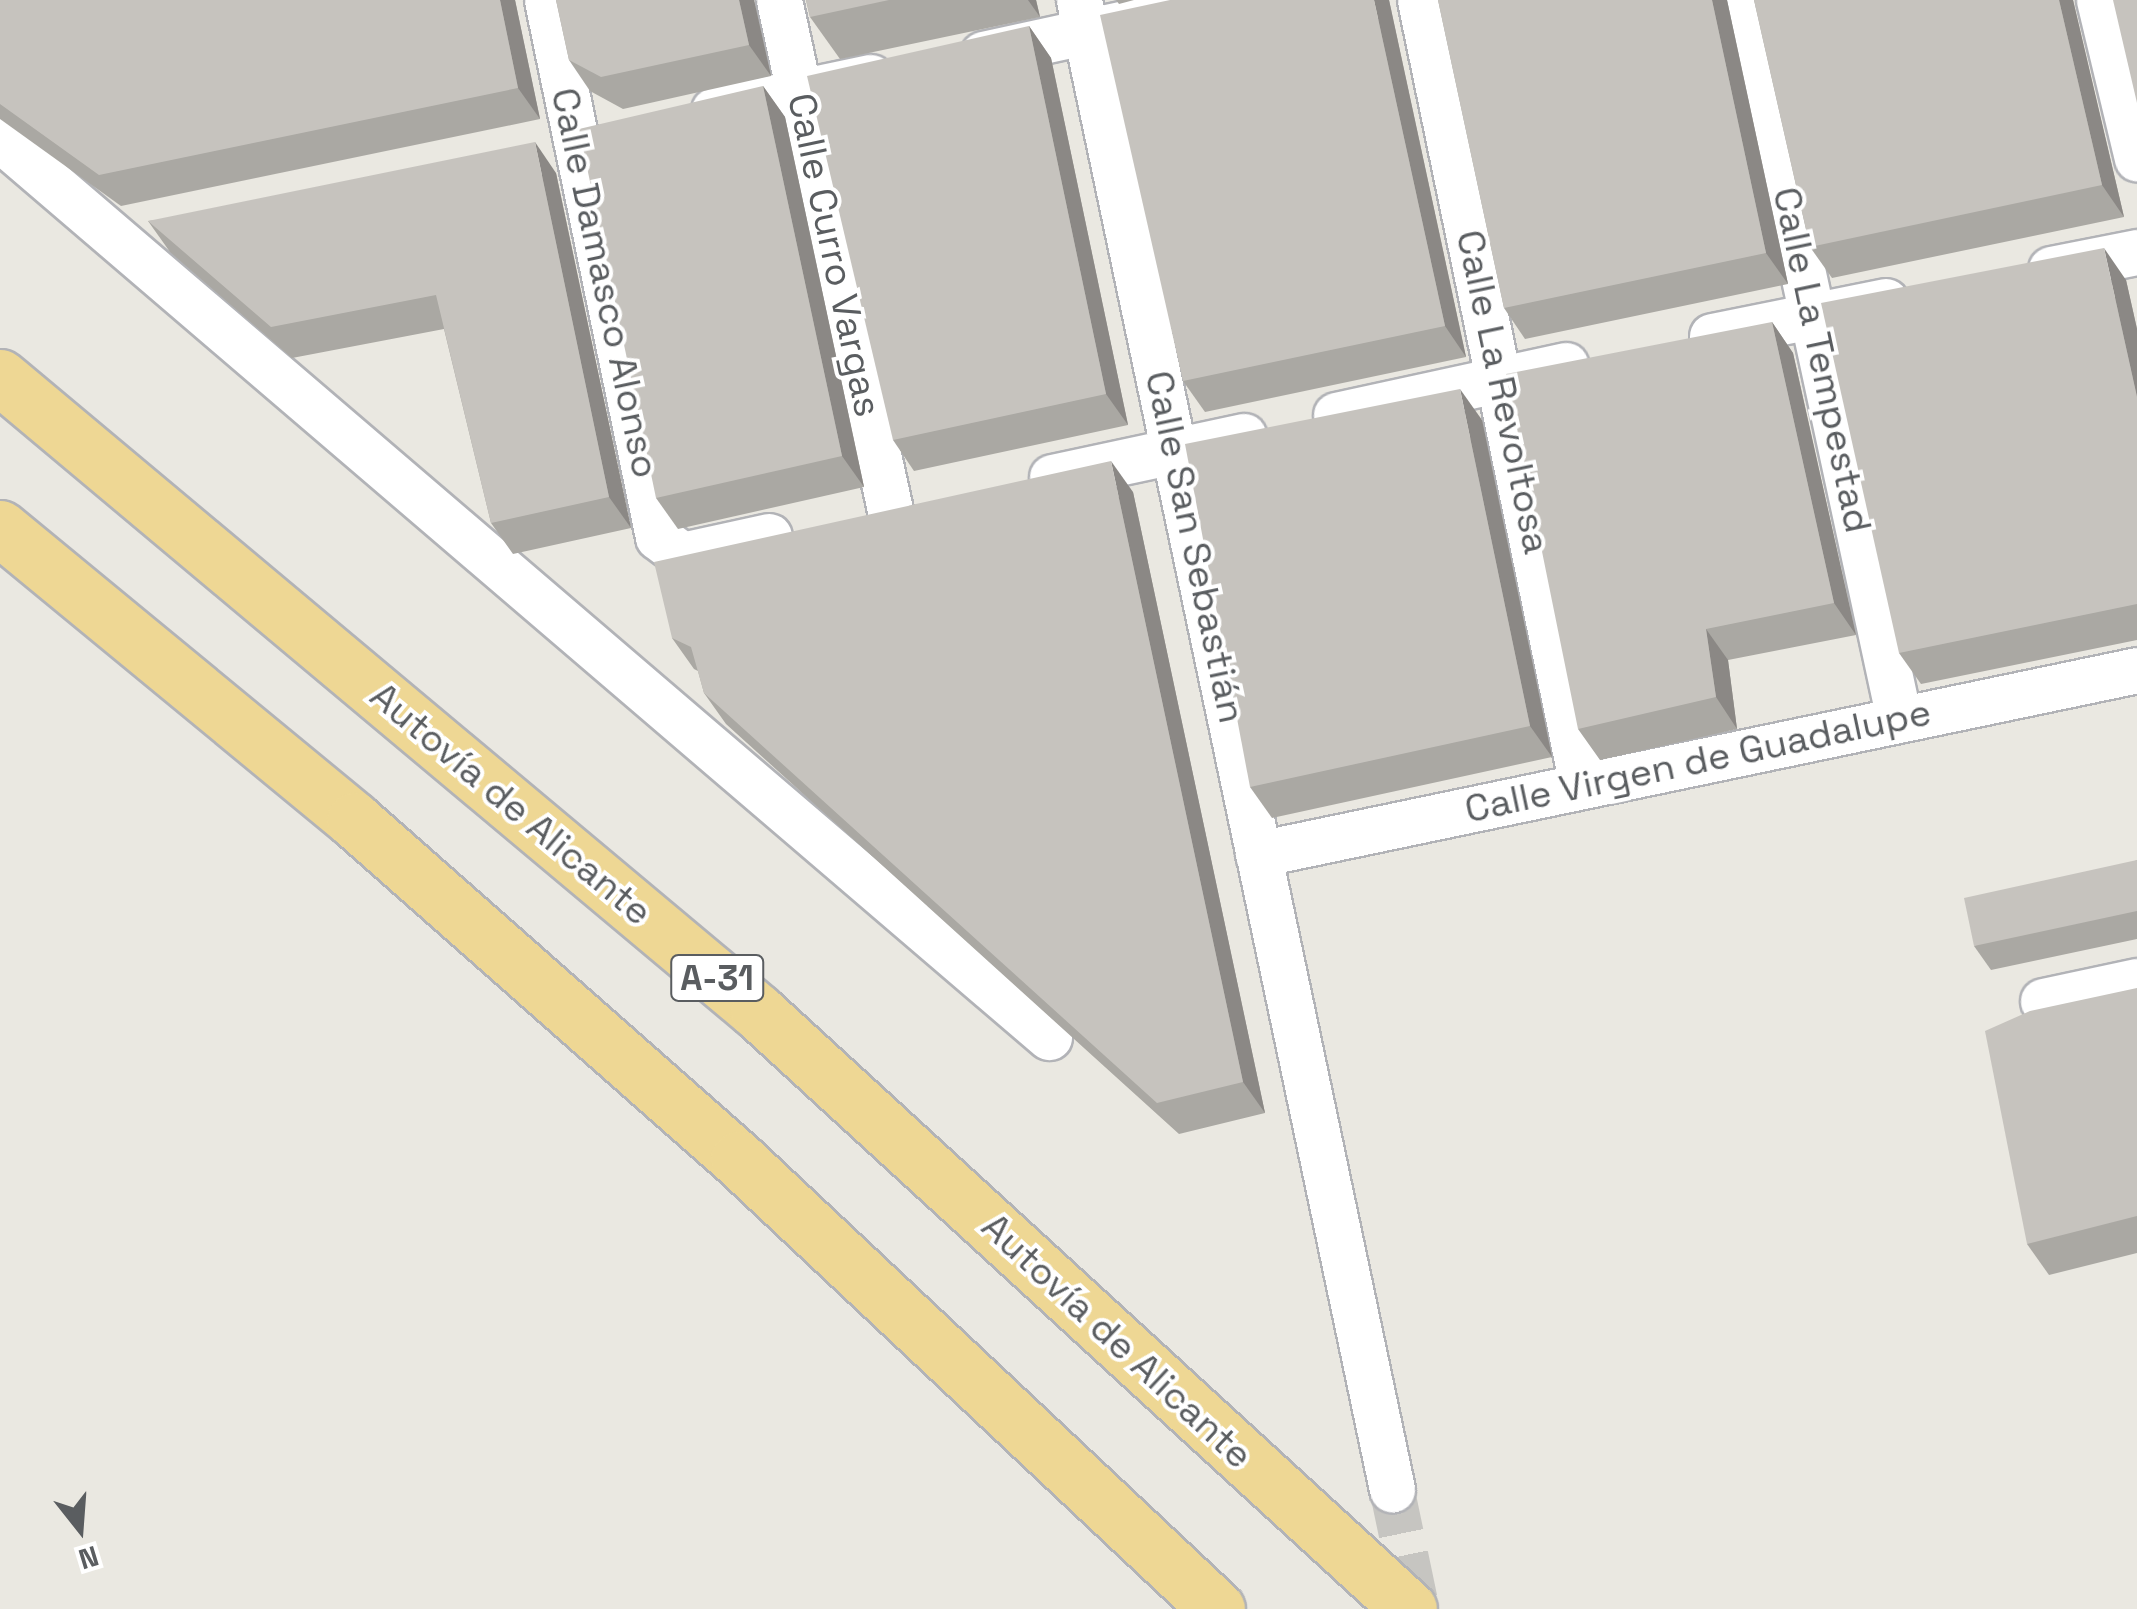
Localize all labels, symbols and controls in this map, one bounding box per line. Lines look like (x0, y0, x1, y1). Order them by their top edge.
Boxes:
street label: Calle Damasco Alonso (541, 84, 669, 482)
street label: Calle Curro Vargas (777, 89, 891, 421)
street label: Calle La Tempestad (1763, 183, 1881, 537)
street label: Calle La Revoltosa (1446, 226, 1560, 558)
street label: Calle San Sebastián (1135, 367, 1255, 727)
street label: Autovía de Alicante (361, 673, 661, 935)
street label: Calle Virgen de Guadalupe (1461, 689, 1935, 833)
road number: A-31 (670, 948, 764, 1008)
street label: Autovía de Alicante (972, 1204, 1262, 1478)
north arrow (30, 1479, 130, 1579)
text: N (75, 1538, 103, 1578)

